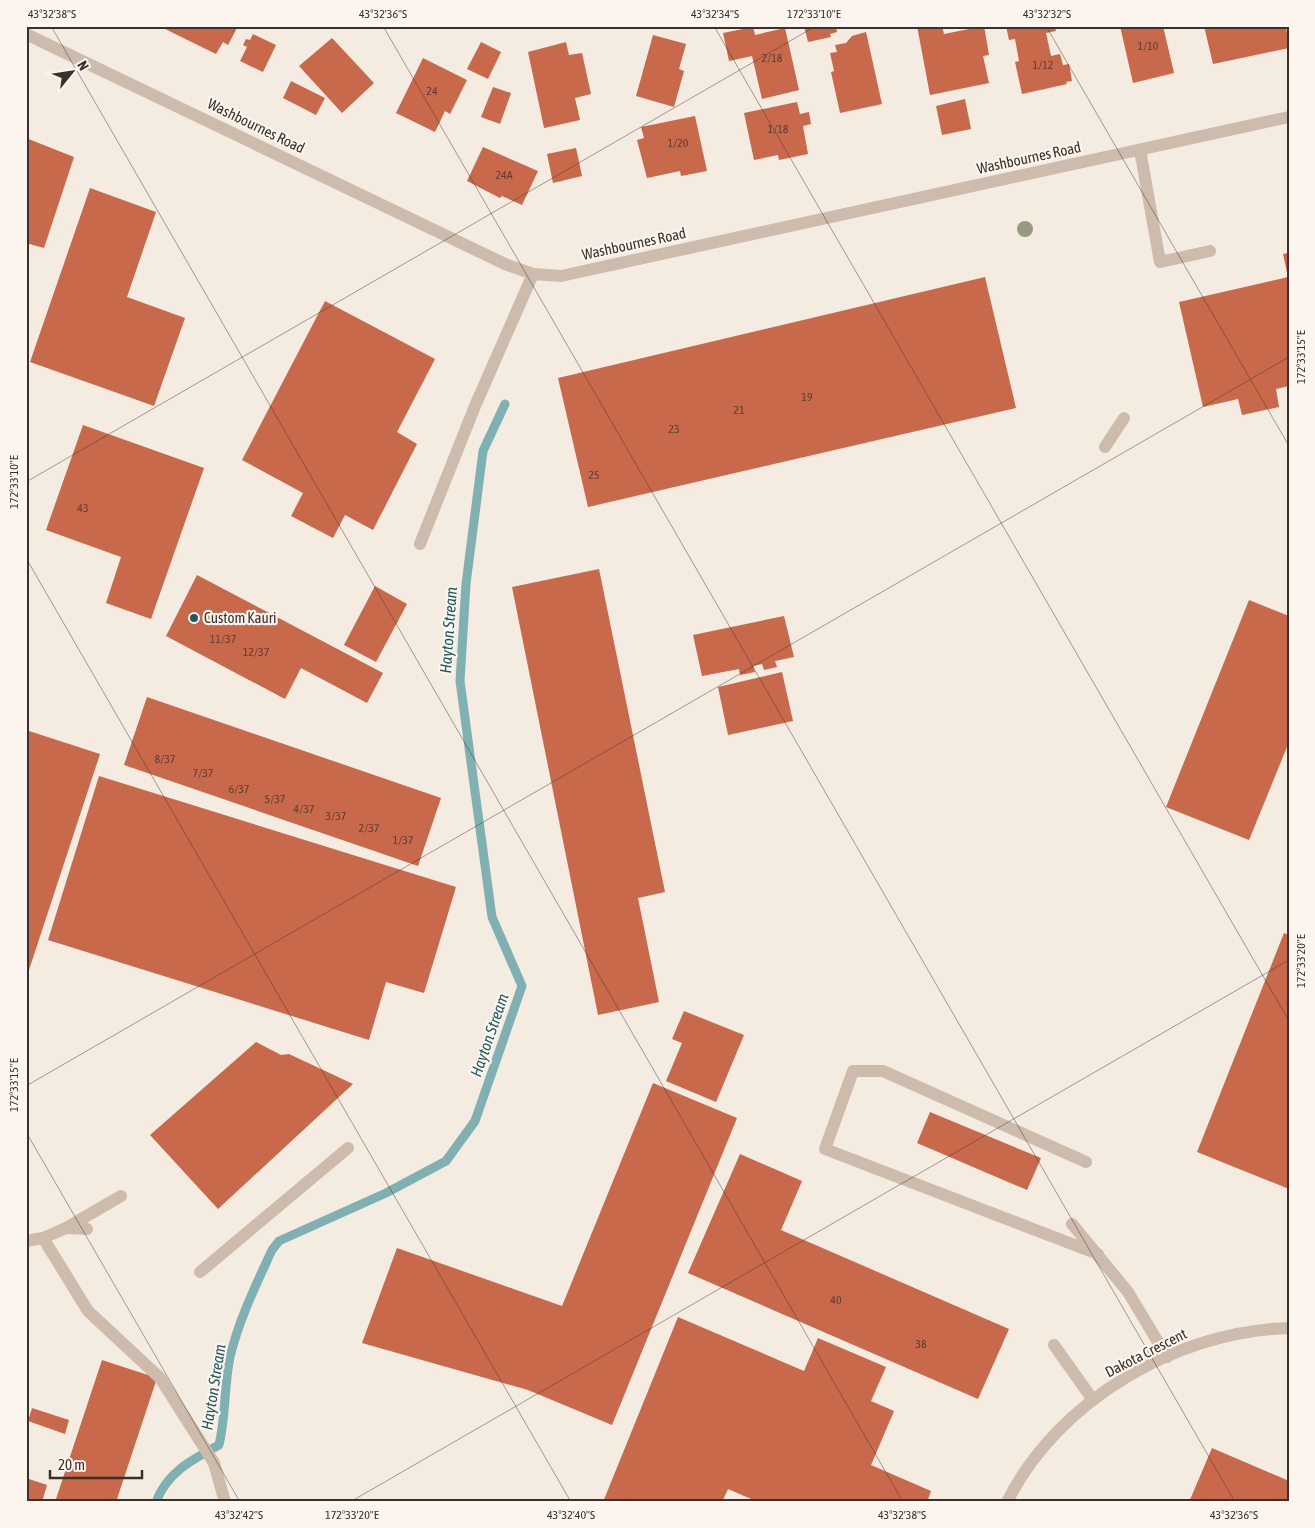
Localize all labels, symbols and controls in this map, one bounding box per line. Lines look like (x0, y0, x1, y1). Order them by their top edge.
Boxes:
text: 43°32'38"S (28, 7, 76, 21)
text: 43°32'36"S (359, 7, 407, 21)
text: 43°32'34"S (691, 7, 739, 21)
text: 172°33'10"E (787, 7, 841, 21)
text: 43°32'32"S (1023, 7, 1071, 21)
house number: 1/10 (1138, 39, 1159, 53)
north arrow (48, 48, 98, 98)
house number: 2/18 (762, 51, 783, 65)
text: N (74, 58, 92, 73)
house number: 1/12 (1033, 58, 1053, 72)
house number: 24 (426, 84, 438, 98)
street label: Washbournes Road (205, 95, 308, 156)
house number: 1/18 (768, 122, 789, 136)
house number: 1/20 (668, 136, 689, 150)
street label: Washbournes Road (975, 138, 1082, 177)
house number: 24A (495, 168, 513, 182)
street label: Washbournes Road (580, 224, 687, 263)
text: 172°33'15"E (1294, 330, 1308, 384)
house number: 19 (801, 390, 813, 404)
house number: 21 (733, 403, 745, 417)
house number: 23 (668, 422, 680, 436)
text: 172°33'10"E (7, 455, 21, 509)
house number: 25 (588, 468, 600, 482)
house number: 43 (77, 501, 89, 515)
water label: Hayton Stream (436, 586, 461, 674)
place label: Custom Kauri (204, 609, 277, 626)
marker: Custom Kauri (188, 612, 200, 624)
house number: 11/37 (210, 632, 237, 646)
house number: 12/37 (243, 645, 270, 659)
house number: 8/37 (155, 752, 176, 766)
house number: 7/37 (193, 766, 214, 780)
house number: 6/37 (229, 782, 250, 796)
house number: 5/37 (265, 792, 286, 806)
house number: 4/37 (294, 802, 315, 816)
house number: 3/37 (326, 809, 347, 823)
house number: 2/37 (359, 821, 380, 835)
house number: 1/37 (393, 833, 414, 847)
text: 172°33'20"E (1294, 934, 1308, 988)
water label: Hayton Stream (466, 991, 513, 1079)
text: 172°33'15"E (7, 1058, 21, 1112)
house number: 40 (830, 1293, 842, 1307)
street label: Dakota Crescent (1102, 1325, 1189, 1380)
house number: 38 (915, 1337, 927, 1351)
water label: Hayton Stream (197, 1342, 230, 1431)
scale bar (50, 1448, 142, 1480)
text: 20 m (58, 1456, 85, 1473)
text: 43°32'42"S (215, 1508, 263, 1522)
text: 172°33'20"E (325, 1508, 379, 1522)
text: 43°32'40"S (547, 1508, 595, 1522)
text: 43°32'38"S (878, 1508, 926, 1522)
text: 43°32'36"S (1210, 1508, 1258, 1522)

